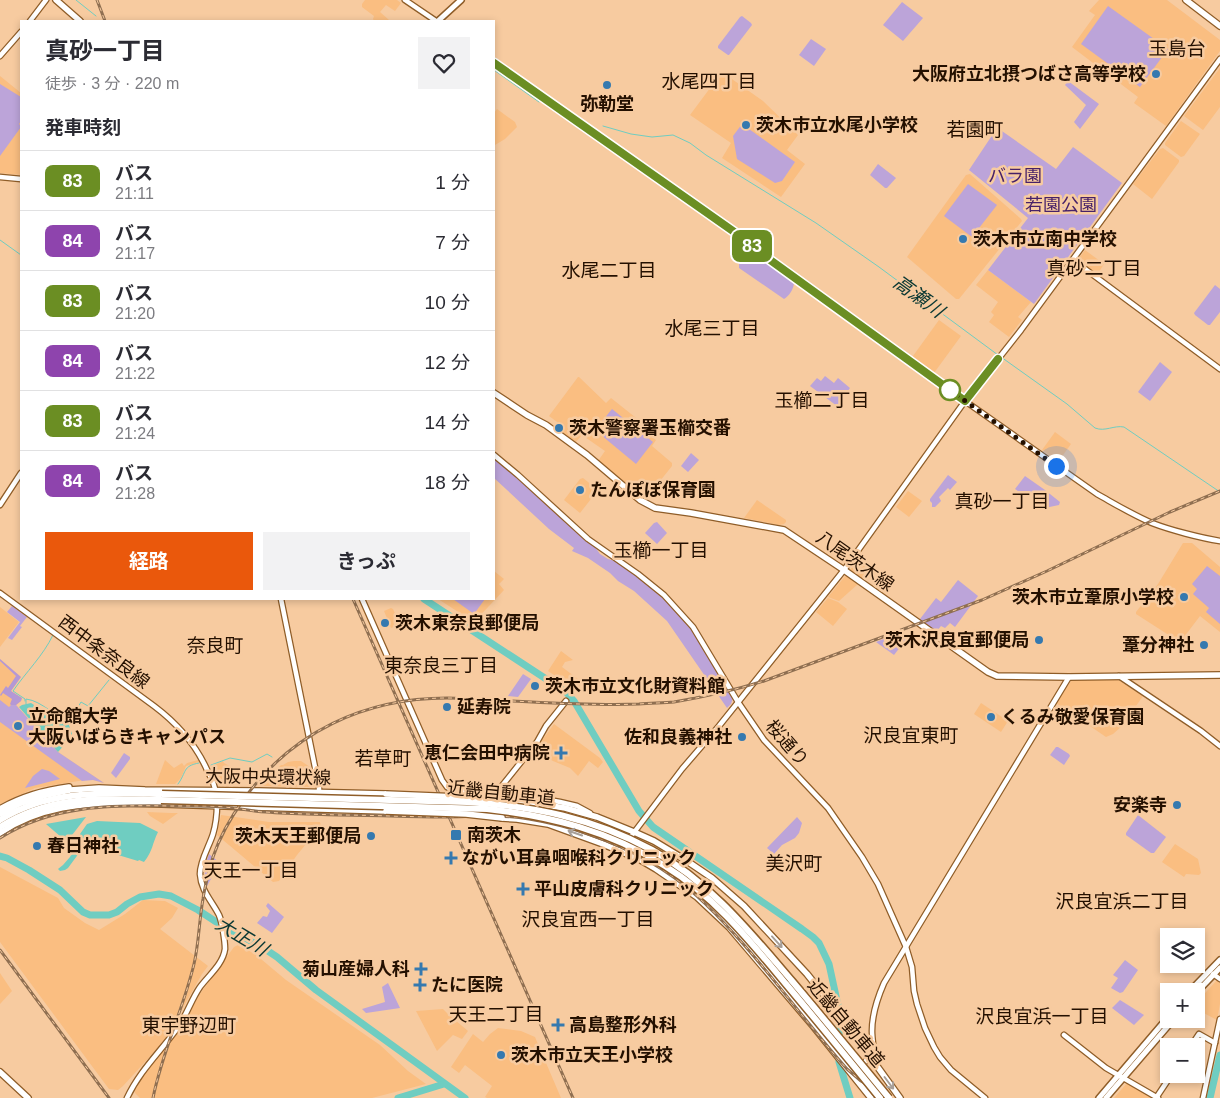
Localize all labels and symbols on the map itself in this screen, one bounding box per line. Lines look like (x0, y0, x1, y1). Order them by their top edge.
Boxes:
district label: 玉島台 (1148, 38, 1206, 59)
place label: 大阪府立北摂つばさ高等学校 (912, 64, 1146, 84)
marker: 大阪府立北摂つばさ高等学校 (1150, 68, 1162, 80)
district label: 水尾四丁目 (661, 71, 757, 92)
marker: 弥勒堂 (601, 79, 613, 91)
place label: 弥勒堂 (580, 94, 634, 114)
place label: 茨木市立水尾小学校 (756, 115, 918, 135)
marker: 茨木市立水尾小学校 (740, 119, 752, 131)
district label: 若園町 (946, 119, 1004, 140)
park label: バラ園 (988, 166, 1042, 186)
park label: 若園公園 (1025, 195, 1097, 215)
place label: 茨木市立南中学校 (973, 229, 1117, 249)
line badge: 83 (730, 230, 774, 262)
marker: 茨木市立南中学校 (957, 233, 969, 245)
district label: 真砂二丁目 (1046, 258, 1142, 279)
district label: 水尾二丁目 (561, 260, 657, 281)
water label: 高瀬川 (889, 271, 950, 323)
district label: 水尾三丁目 (664, 318, 760, 339)
unlabelled marker (939, 379, 961, 401)
district label: 玉櫛二丁目 (774, 390, 870, 411)
place label: 茨木警察署玉櫛交番 (569, 418, 731, 438)
marker: 茨木警察署玉櫛交番 (553, 422, 565, 434)
your location (1044, 454, 1069, 479)
place label: たんぽぽ保育園 (590, 480, 716, 500)
marker: たんぽぽ保育園 (574, 484, 586, 496)
district label: 真砂一丁目 (954, 491, 1050, 512)
street label: 八尾茨木線 (812, 527, 898, 595)
district label: 玉櫛一丁目 (613, 540, 709, 561)
place label: 茨木市立葦原小学校 (1012, 587, 1174, 607)
marker: 茨木市立葦原小学校 (1178, 591, 1190, 603)
street label: 西中条奈良線 (55, 612, 153, 692)
place label: 茨木東奈良郵便局 (395, 613, 539, 633)
marker: 茨木東奈良郵便局 (379, 617, 391, 629)
place label: 茨木沢良宜郵便局 (885, 630, 1029, 650)
marker: 茨木沢良宜郵便局 (1033, 634, 1045, 646)
district label: 奈良町 (186, 635, 244, 656)
place label: 葦分神社 (1122, 635, 1194, 655)
marker: 葦分神社 (1198, 639, 1210, 651)
district label: 東奈良三丁目 (384, 655, 498, 676)
place label: 茨木市立文化財資料館 (545, 676, 725, 696)
marker: 茨木市立文化財資料館 (529, 680, 541, 692)
place label: 延寿院 (457, 697, 511, 717)
marker: 延寿院 (441, 701, 453, 713)
place label: 立命館大学 大阪いばらきキャンパス (28, 706, 226, 747)
place label: くるみ敬愛保育園 (1001, 707, 1145, 727)
marker: くるみ敬愛保育園 (985, 711, 997, 723)
street label: 桜通り (762, 716, 812, 770)
marker: 立命館大学 大阪いばらきキャンパス (12, 720, 24, 732)
district label: 沢良宜東町 (863, 725, 959, 746)
place label: 佐和良義神社 (624, 727, 732, 747)
marker: 佐和良義神社 (736, 731, 748, 743)
place label: 恵仁会田中病院 (424, 743, 550, 763)
marker: 恵仁会田中病院 (554, 746, 568, 760)
district label: 若草町 (354, 748, 412, 769)
street label: 大阪中央環状線 (205, 766, 331, 788)
street label: 近畿自動車道 (446, 777, 556, 809)
place label: 安楽寺 (1113, 795, 1167, 815)
marker: 安楽寺 (1171, 799, 1183, 811)
place label: 南茨木 (467, 825, 521, 845)
place label: 茨木天王郵便局 (235, 826, 361, 846)
marker: 南茨木 (449, 828, 463, 842)
one-way arrow (567, 828, 583, 837)
marker: 茨木天王郵便局 (365, 830, 377, 842)
place label: 春日神社 (47, 836, 119, 856)
marker: 春日神社 (31, 840, 43, 852)
place label: ながい耳鼻咽喉科クリニック (462, 848, 696, 868)
marker: ながい耳鼻咽喉科クリニック (444, 851, 458, 865)
district label: 美沢町 (765, 853, 823, 874)
district label: 天王一丁目 (203, 860, 299, 881)
place label: 平山皮膚科クリニック (534, 879, 714, 899)
marker: 平山皮膚科クリニック (516, 882, 530, 896)
district label: 沢良宜浜二丁目 (1055, 891, 1189, 912)
district label: 沢良宜西一丁目 (521, 909, 655, 930)
water label: 大正川 (212, 913, 273, 961)
one-way arrow (771, 935, 783, 948)
place label: 菊山産婦人科 (302, 959, 410, 979)
marker: 菊山産婦人科 (414, 962, 428, 976)
place label: たに医院 (431, 975, 503, 995)
street label: 近畿自動車道 (804, 975, 888, 1071)
marker: たに医院 (413, 978, 427, 992)
district label: 天王二丁目 (448, 1004, 544, 1025)
district label: 沢良宜浜一丁目 (975, 1006, 1109, 1027)
district label: 東宇野辺町 (141, 1015, 237, 1036)
place label: 高島整形外科 (569, 1015, 677, 1035)
marker: 高島整形外科 (551, 1018, 565, 1032)
place label: 茨木市立天王小学校 (511, 1045, 673, 1065)
marker: 茨木市立天王小学校 (495, 1049, 507, 1061)
one-way arrow (883, 1076, 894, 1089)

